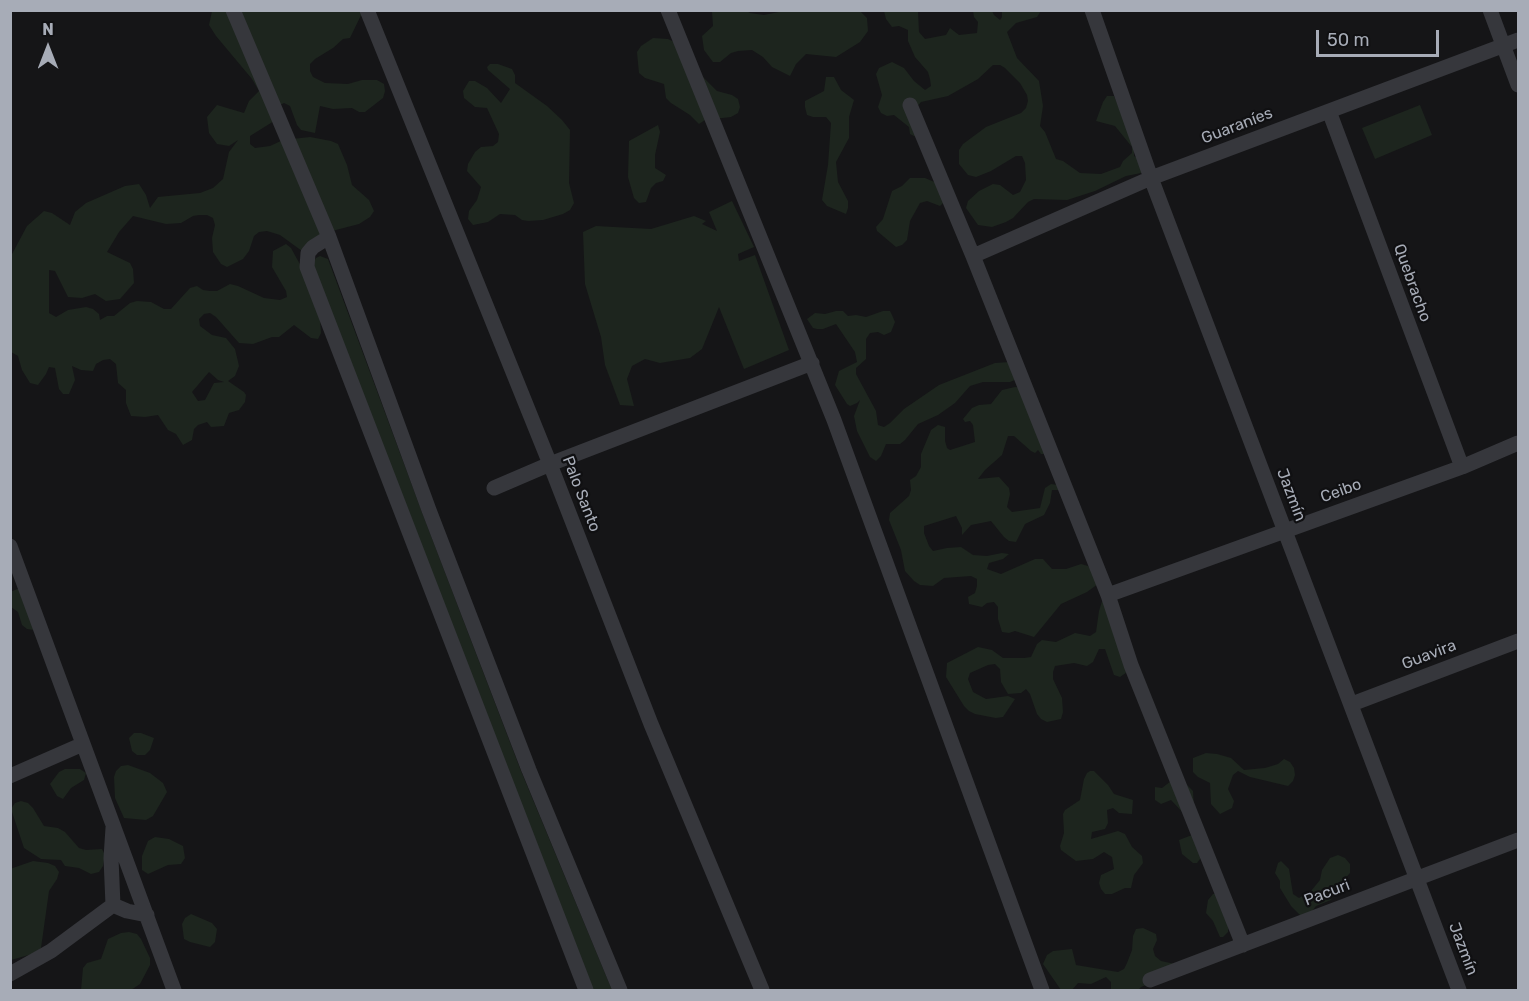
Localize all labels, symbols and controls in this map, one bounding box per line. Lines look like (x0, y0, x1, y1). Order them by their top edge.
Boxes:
north arrow (18, 18, 78, 78)
scale bar (1319, 18, 1442, 56)
text: N (42, 20, 54, 39)
text: 50 m (1327, 29, 1370, 51)
street label: Guaraníes (1199, 104, 1275, 148)
street label: Quebracho (1389, 241, 1435, 325)
street label: Palo Santo (558, 453, 604, 535)
street label: Jazmín (1272, 466, 1310, 524)
street label: Ceibo (1318, 475, 1364, 507)
street label: Guavira (1399, 636, 1459, 674)
street label: Pacuri (1301, 876, 1353, 910)
street label: Jazmín (1444, 920, 1482, 978)

